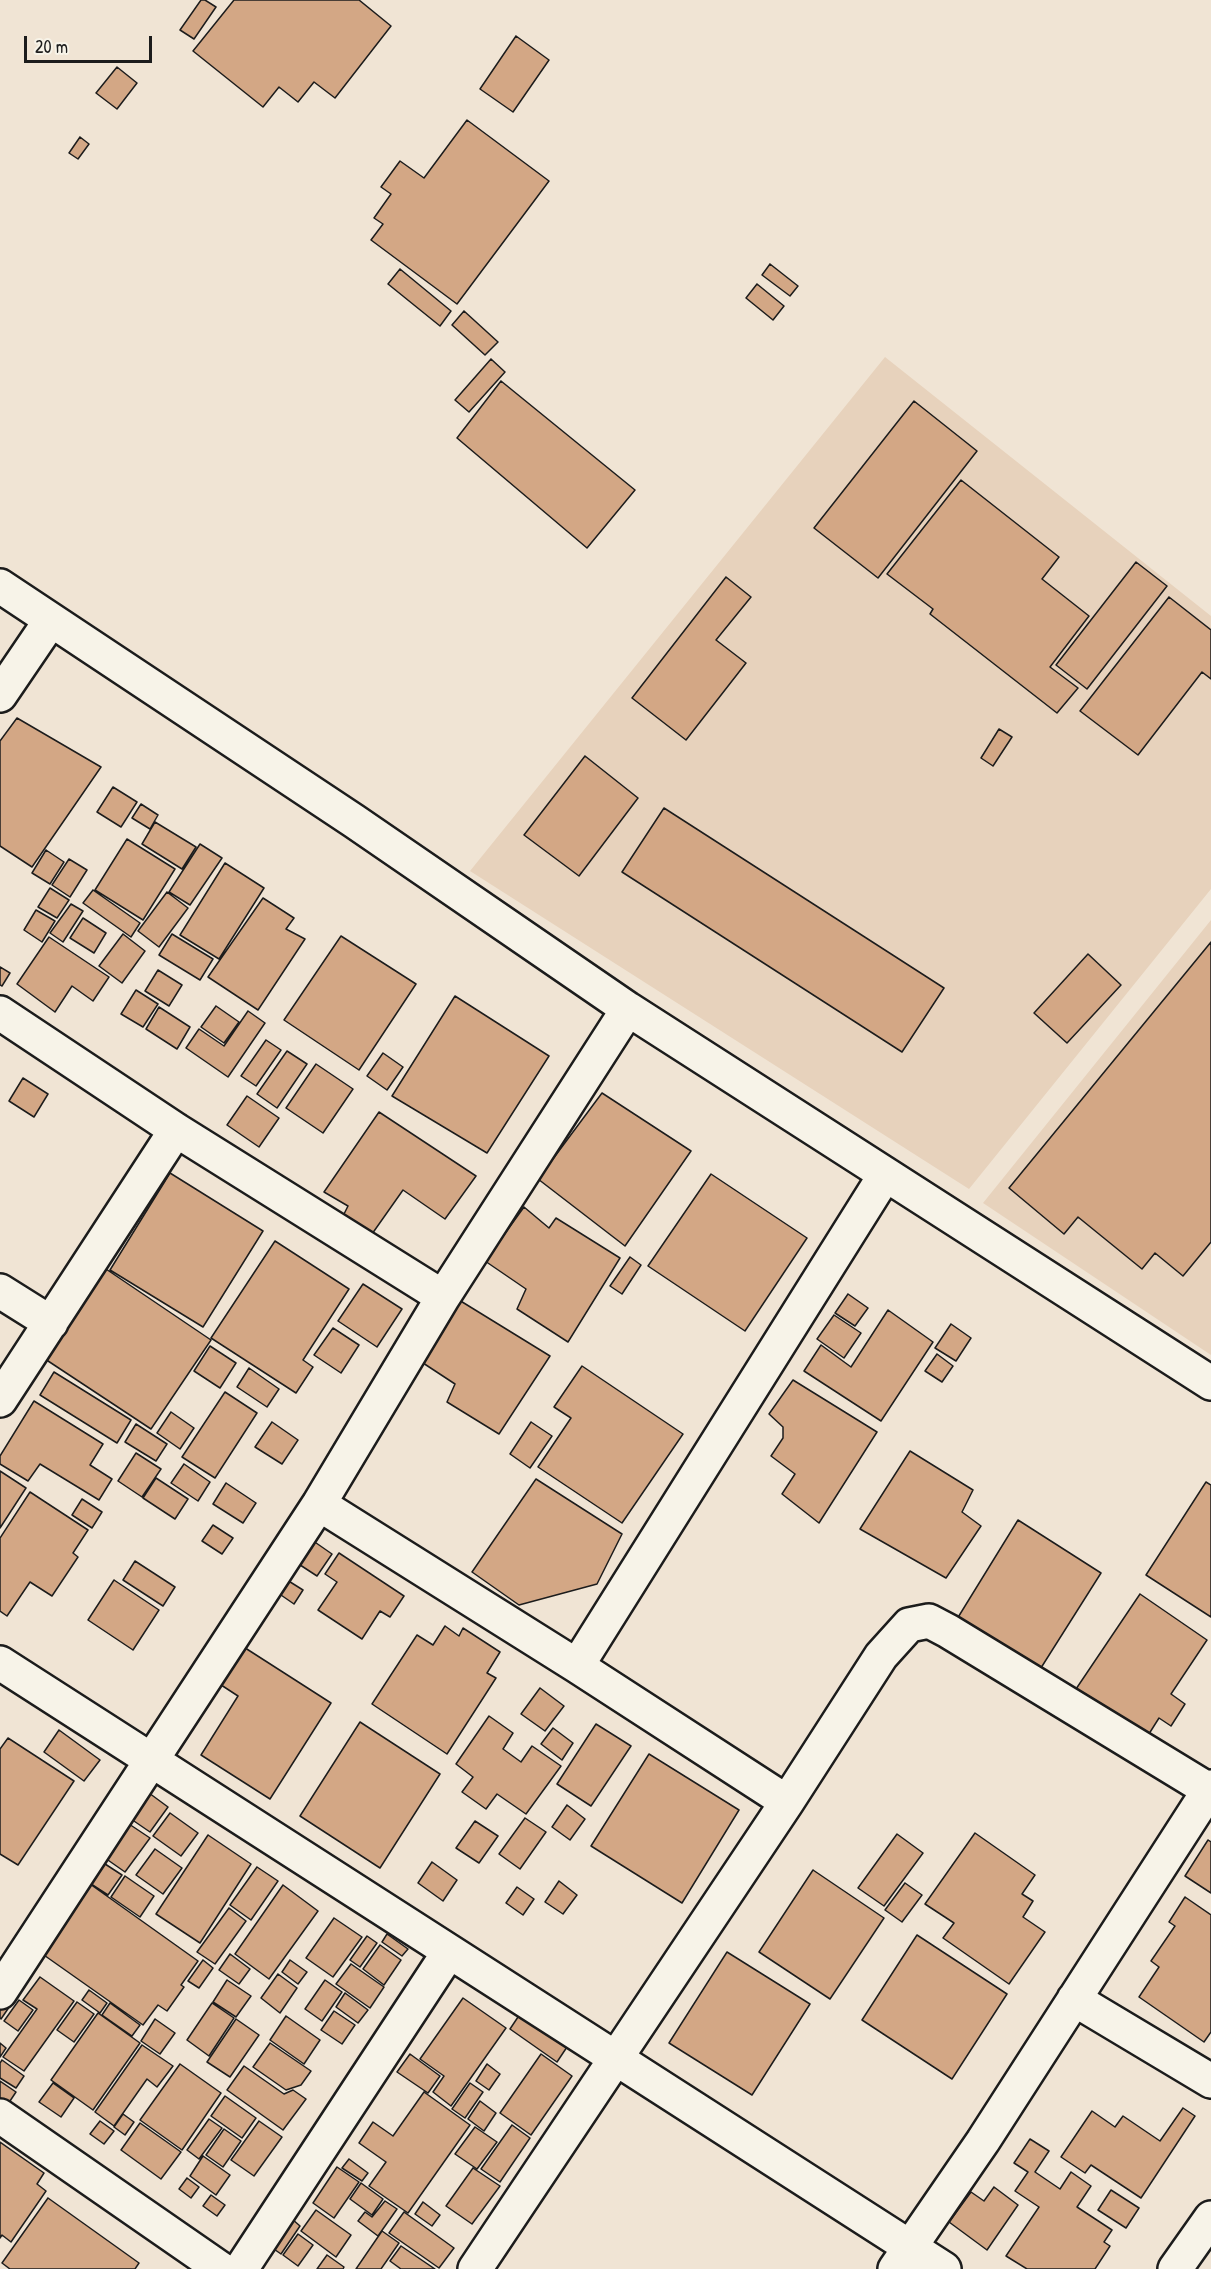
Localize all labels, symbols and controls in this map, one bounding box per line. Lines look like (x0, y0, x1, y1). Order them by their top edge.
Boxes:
scale bar (27, 24, 154, 62)
text: 20 m (35, 34, 68, 59)

